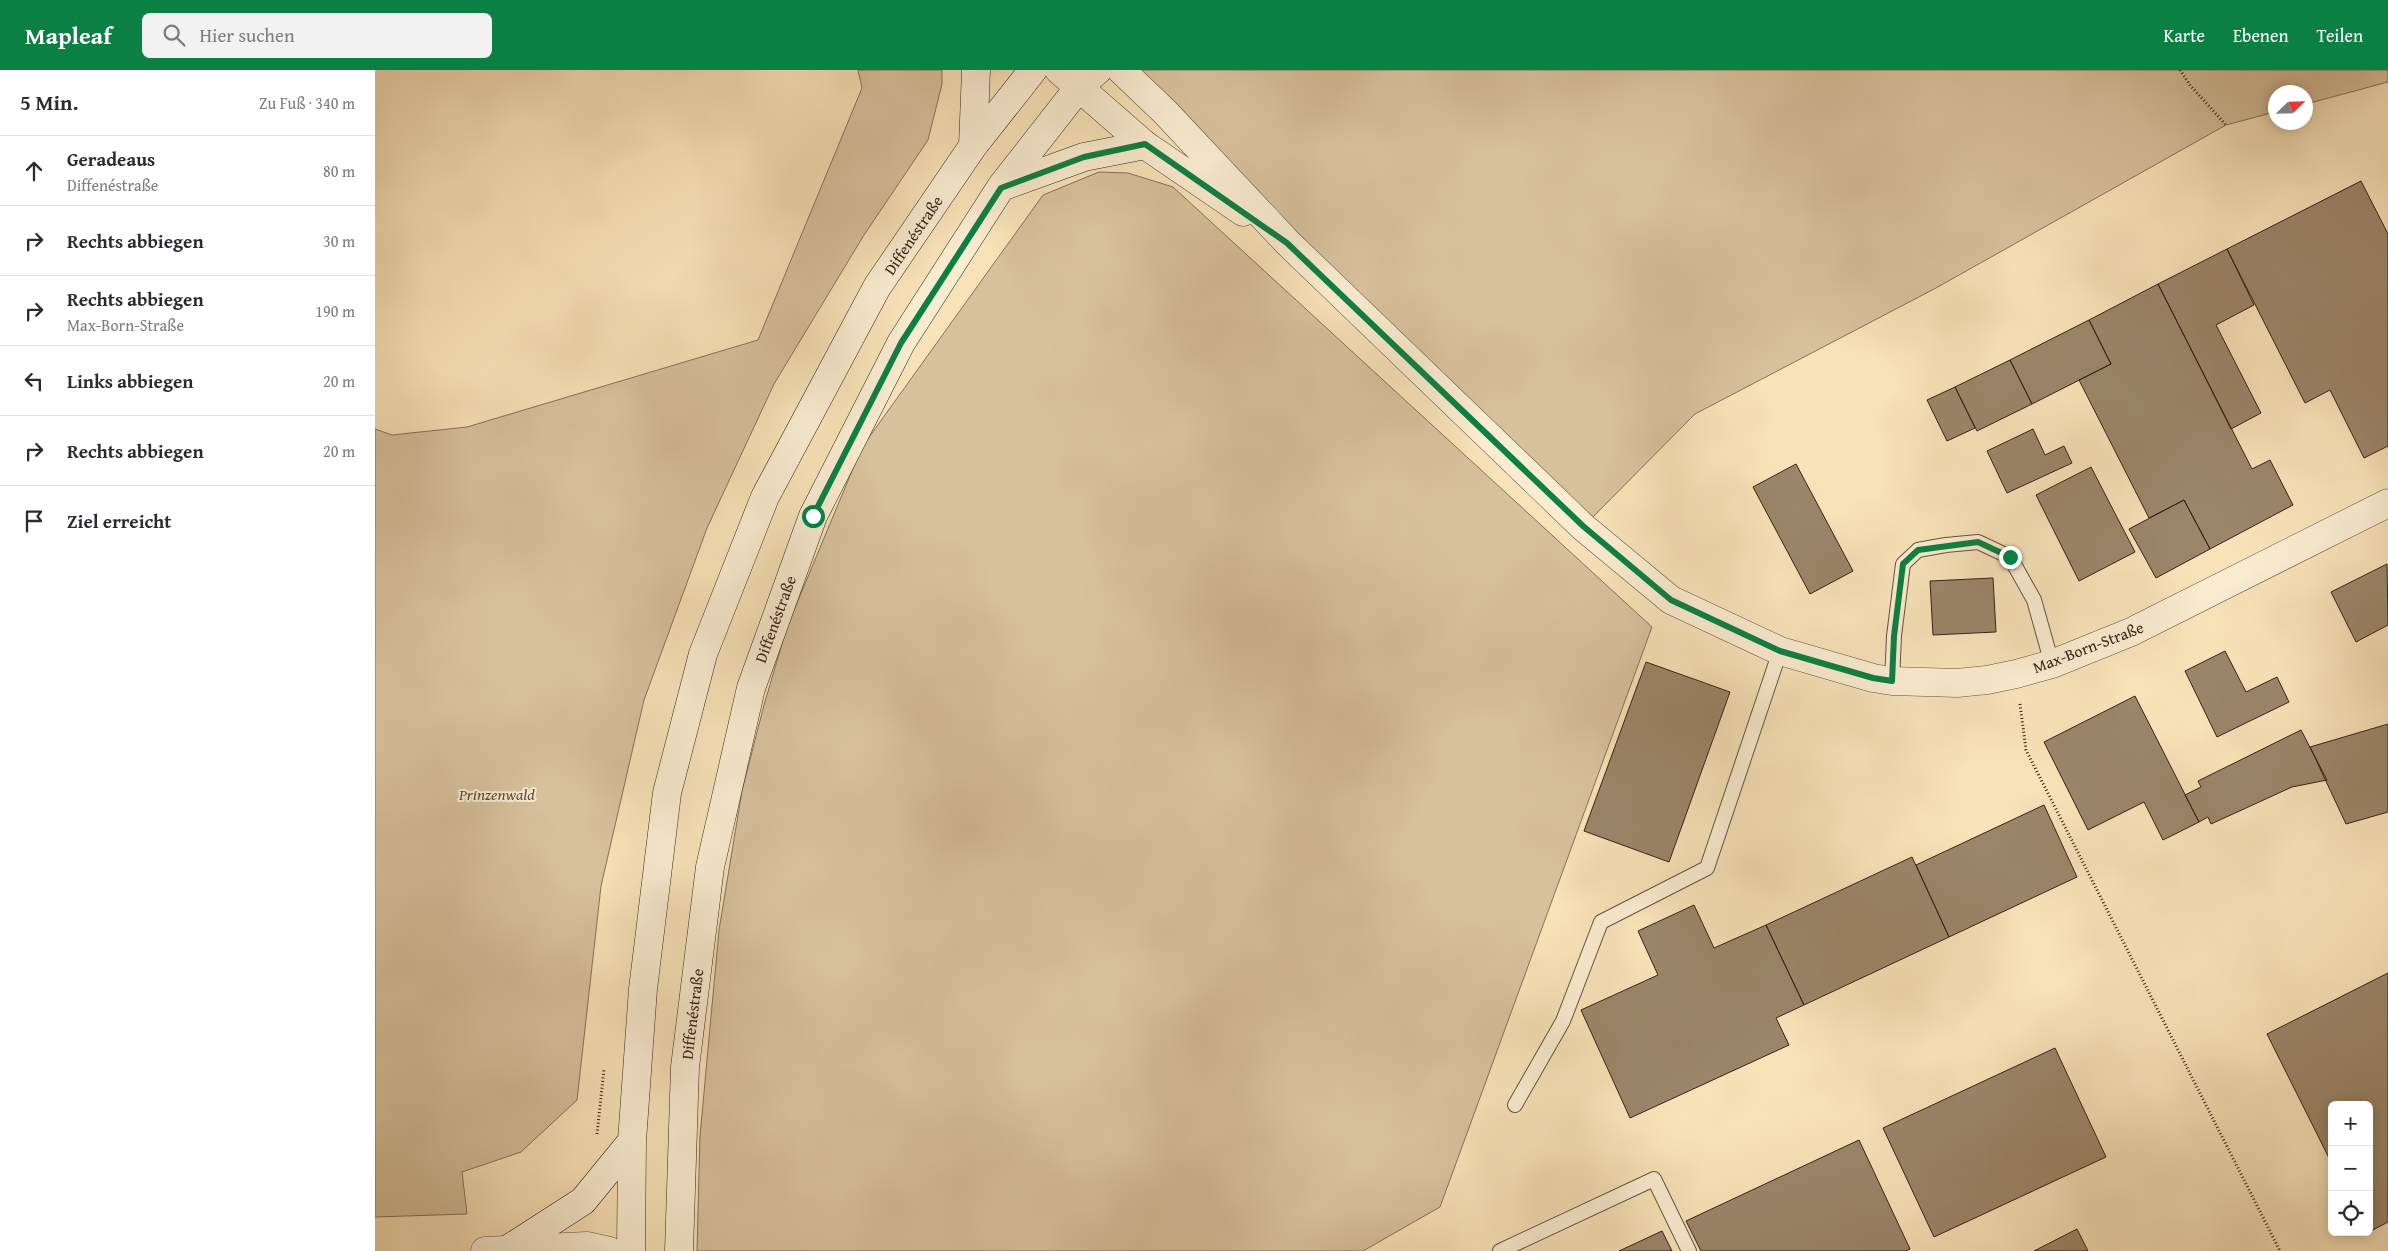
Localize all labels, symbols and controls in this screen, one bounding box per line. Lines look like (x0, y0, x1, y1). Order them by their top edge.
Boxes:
search box (142, 13, 492, 58)
text: Mapleaf (25, 18, 112, 53)
icon: search (160, 21, 188, 49)
text: Hier suchen (200, 21, 295, 49)
text: Karte (2164, 22, 2205, 49)
text: Ebenen (2233, 22, 2289, 49)
text: Teilen (2317, 22, 2363, 49)
north arrow (2268, 85, 2313, 130)
text: 5 Min. (20, 87, 78, 118)
text: Zu Fuß · 340 m (259, 91, 355, 115)
text: Geradeaus (67, 145, 155, 173)
icon: ahead (20, 157, 48, 185)
text: 80 m (323, 159, 355, 183)
text: Diffenéstraße (67, 173, 158, 197)
street label: Diffenéstraße (878, 190, 948, 280)
icon: right (20, 227, 48, 255)
text: Rechts abbiegen (67, 227, 204, 255)
text: 30 m (323, 229, 355, 253)
text: Rechts abbiegen (67, 285, 204, 313)
icon: right (20, 297, 48, 325)
text: 190 m (315, 299, 355, 323)
text: Max-Born-Straße (67, 313, 184, 337)
icon: left (20, 367, 48, 395)
text: Links abbiegen (67, 367, 193, 395)
text: 20 m (323, 369, 355, 393)
icon: right (20, 437, 48, 465)
text: Rechts abbiegen (67, 437, 204, 465)
text: 20 m (323, 439, 355, 463)
route start (802, 505, 825, 528)
icon: arrive (20, 507, 48, 535)
text: Ziel erreicht (67, 507, 171, 535)
route end (1999, 546, 2022, 569)
street label: Diffenéstraße (748, 572, 802, 666)
street label: Max-Born-Straße (2029, 615, 2147, 679)
park label: Prinzenwald (458, 782, 535, 806)
street label: Diffenéstraße (675, 967, 709, 1061)
map controls (2328, 1101, 2373, 1236)
button: + (2328, 1101, 2373, 1146)
button: − (2328, 1146, 2373, 1191)
button: locate (2328, 1191, 2373, 1236)

